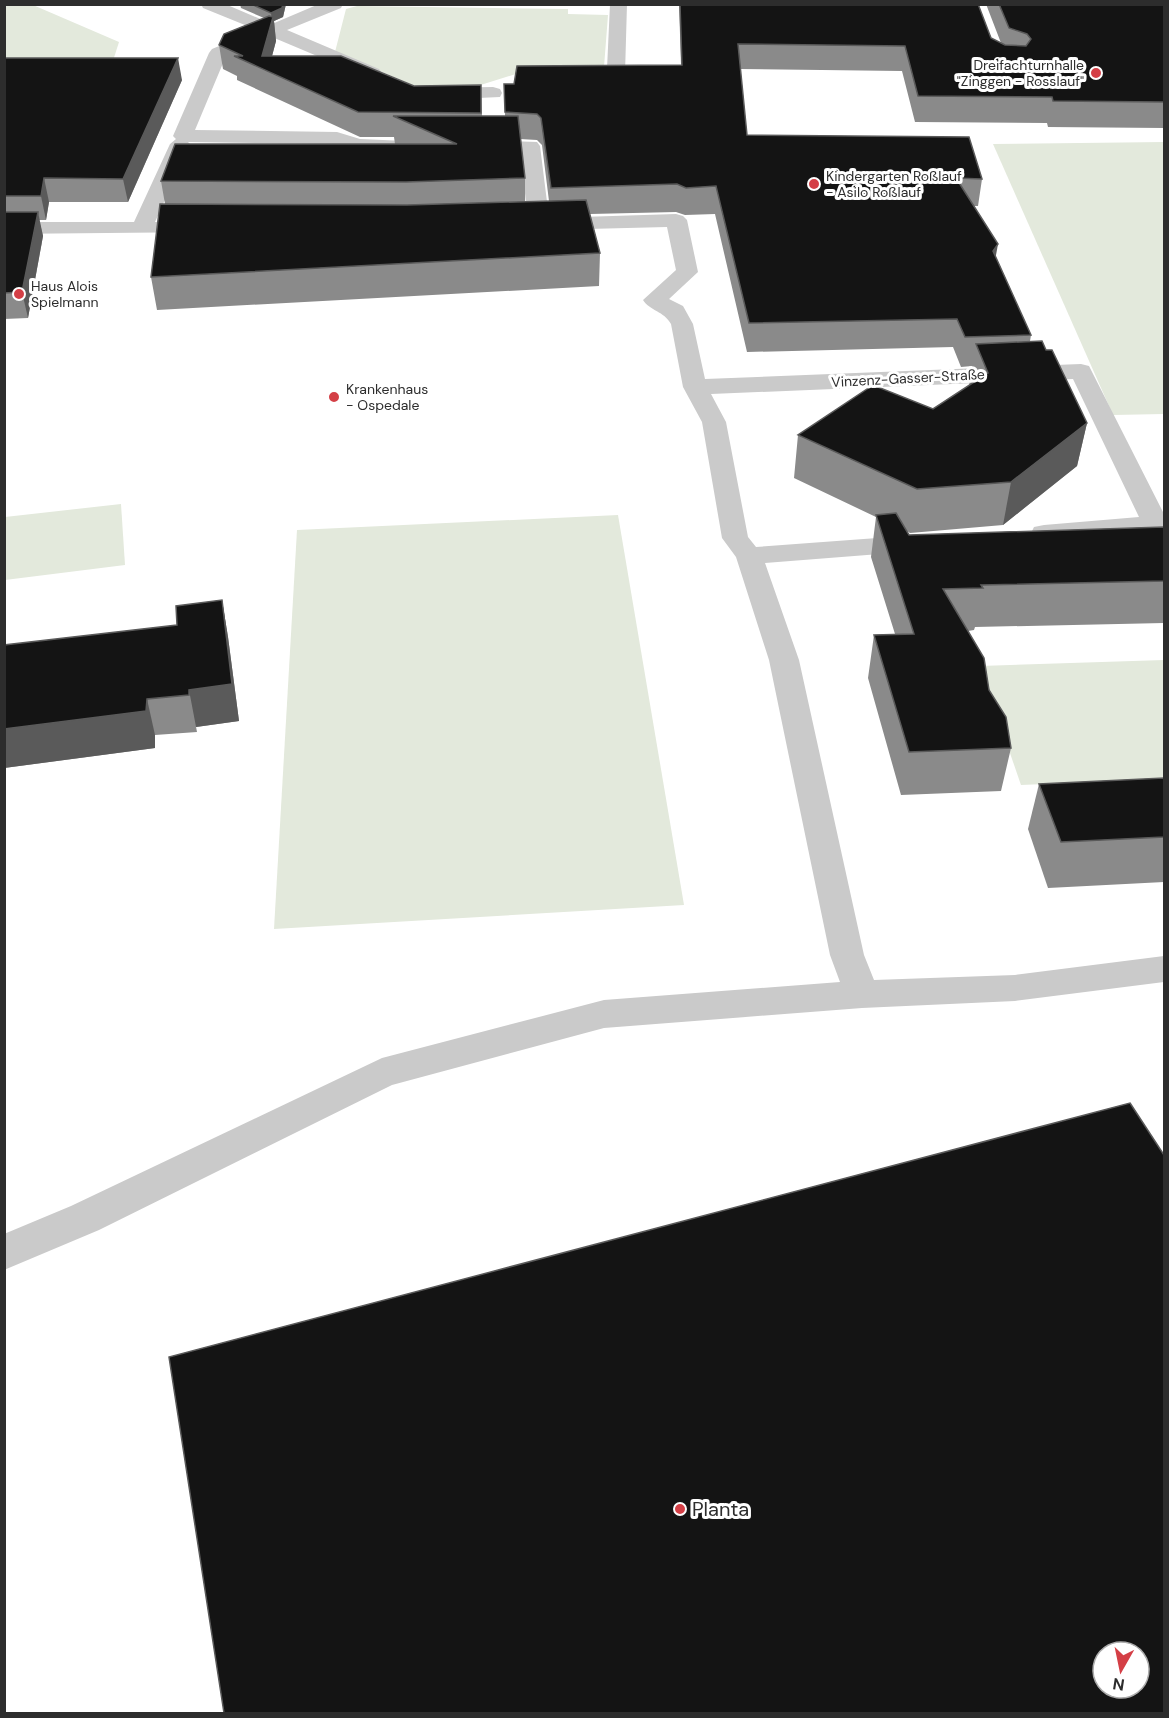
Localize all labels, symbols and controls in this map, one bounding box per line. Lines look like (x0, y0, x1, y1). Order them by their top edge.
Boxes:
place label: Dreifachturnhalle "Zinggen - Rosslauf" (957, 56, 1084, 90)
marker: Dreifachturnhalle "Zinggen - Rosslauf" (1089, 66, 1103, 80)
place label: Kindergarten Roßlauf - Asilo Roßlauf (826, 167, 962, 201)
marker: Kindergarten Roßlauf - Asilo Roßlauf (807, 177, 821, 191)
place label: Haus Alois Spielmann (31, 277, 98, 311)
marker: Haus Alois Spielmann (12, 287, 26, 301)
street label: Vinzenz-Gasser-Straße (831, 365, 985, 391)
place label: Krankenhaus - Ospedale (346, 380, 428, 414)
marker: Krankenhaus - Ospedale (327, 390, 341, 404)
place label: Planta (692, 1496, 749, 1522)
marker: Planta (673, 1502, 687, 1516)
north arrow (1091, 1640, 1151, 1700)
text: N (1111, 1673, 1126, 1696)

